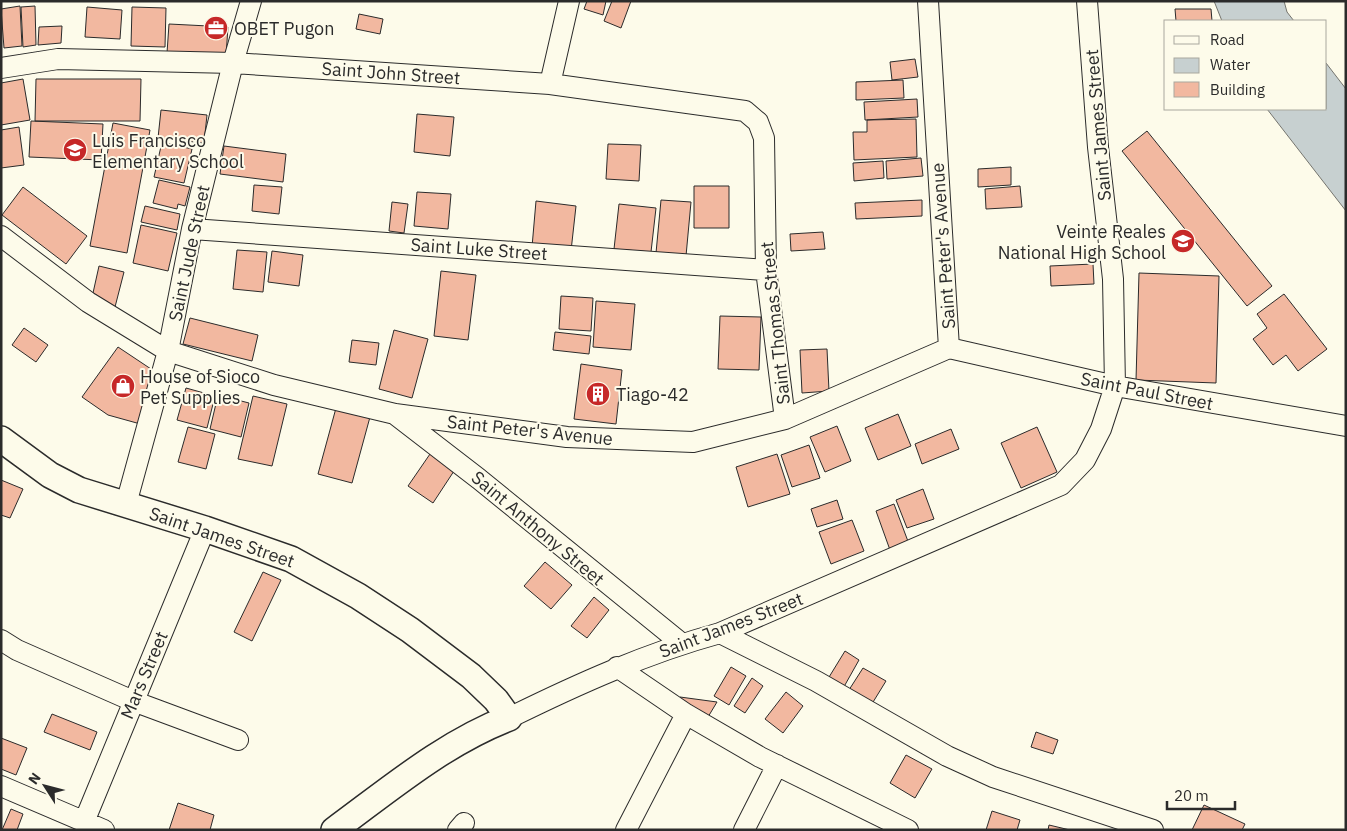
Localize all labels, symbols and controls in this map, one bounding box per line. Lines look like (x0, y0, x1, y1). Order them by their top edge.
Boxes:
office icon: OBET Pugon (203, 15, 229, 41)
place label: OBET Pugon (234, 17, 334, 40)
legend (1164, 20, 1327, 110)
text: Road (1210, 30, 1245, 49)
street label: Saint James Street (1080, 48, 1116, 202)
text: Water (1210, 55, 1251, 74)
street label: Saint John Street (321, 57, 461, 89)
text: Building (1210, 80, 1265, 99)
place label: Luis Francisco Elementary School (92, 129, 244, 173)
school or university icon: Luis Francisco Elementary School (62, 137, 88, 163)
street label: Saint Peter's Avenue (926, 162, 960, 330)
street label: Saint Jude Street (163, 183, 215, 323)
place label: Veinte Reales National High School (998, 220, 1166, 264)
school or university icon: Veinte Reales National High School (1170, 228, 1196, 254)
street label: Saint Luke Street (410, 233, 548, 265)
street label: Saint Thomas Street (755, 240, 795, 406)
place label: House of Sioco Pet Supplies (140, 365, 260, 409)
street label: Saint Paul Street (1079, 367, 1215, 415)
shop icon: House of Sioco Pet Supplies (110, 373, 136, 399)
building icon: Tiago-42 (585, 381, 611, 407)
place label: Tiago-42 (616, 383, 689, 406)
street label: Saint Peter's Avenue (446, 410, 614, 450)
street label: Saint Anthony Street (467, 466, 609, 590)
street label: Saint James Street (146, 501, 298, 573)
street label: Saint James Street (656, 587, 806, 663)
street label: Mars Street (115, 628, 173, 722)
north arrow (20, 761, 70, 811)
text: N (24, 769, 45, 788)
scale bar (1167, 778, 1234, 810)
text: 20 m (1174, 786, 1209, 805)

